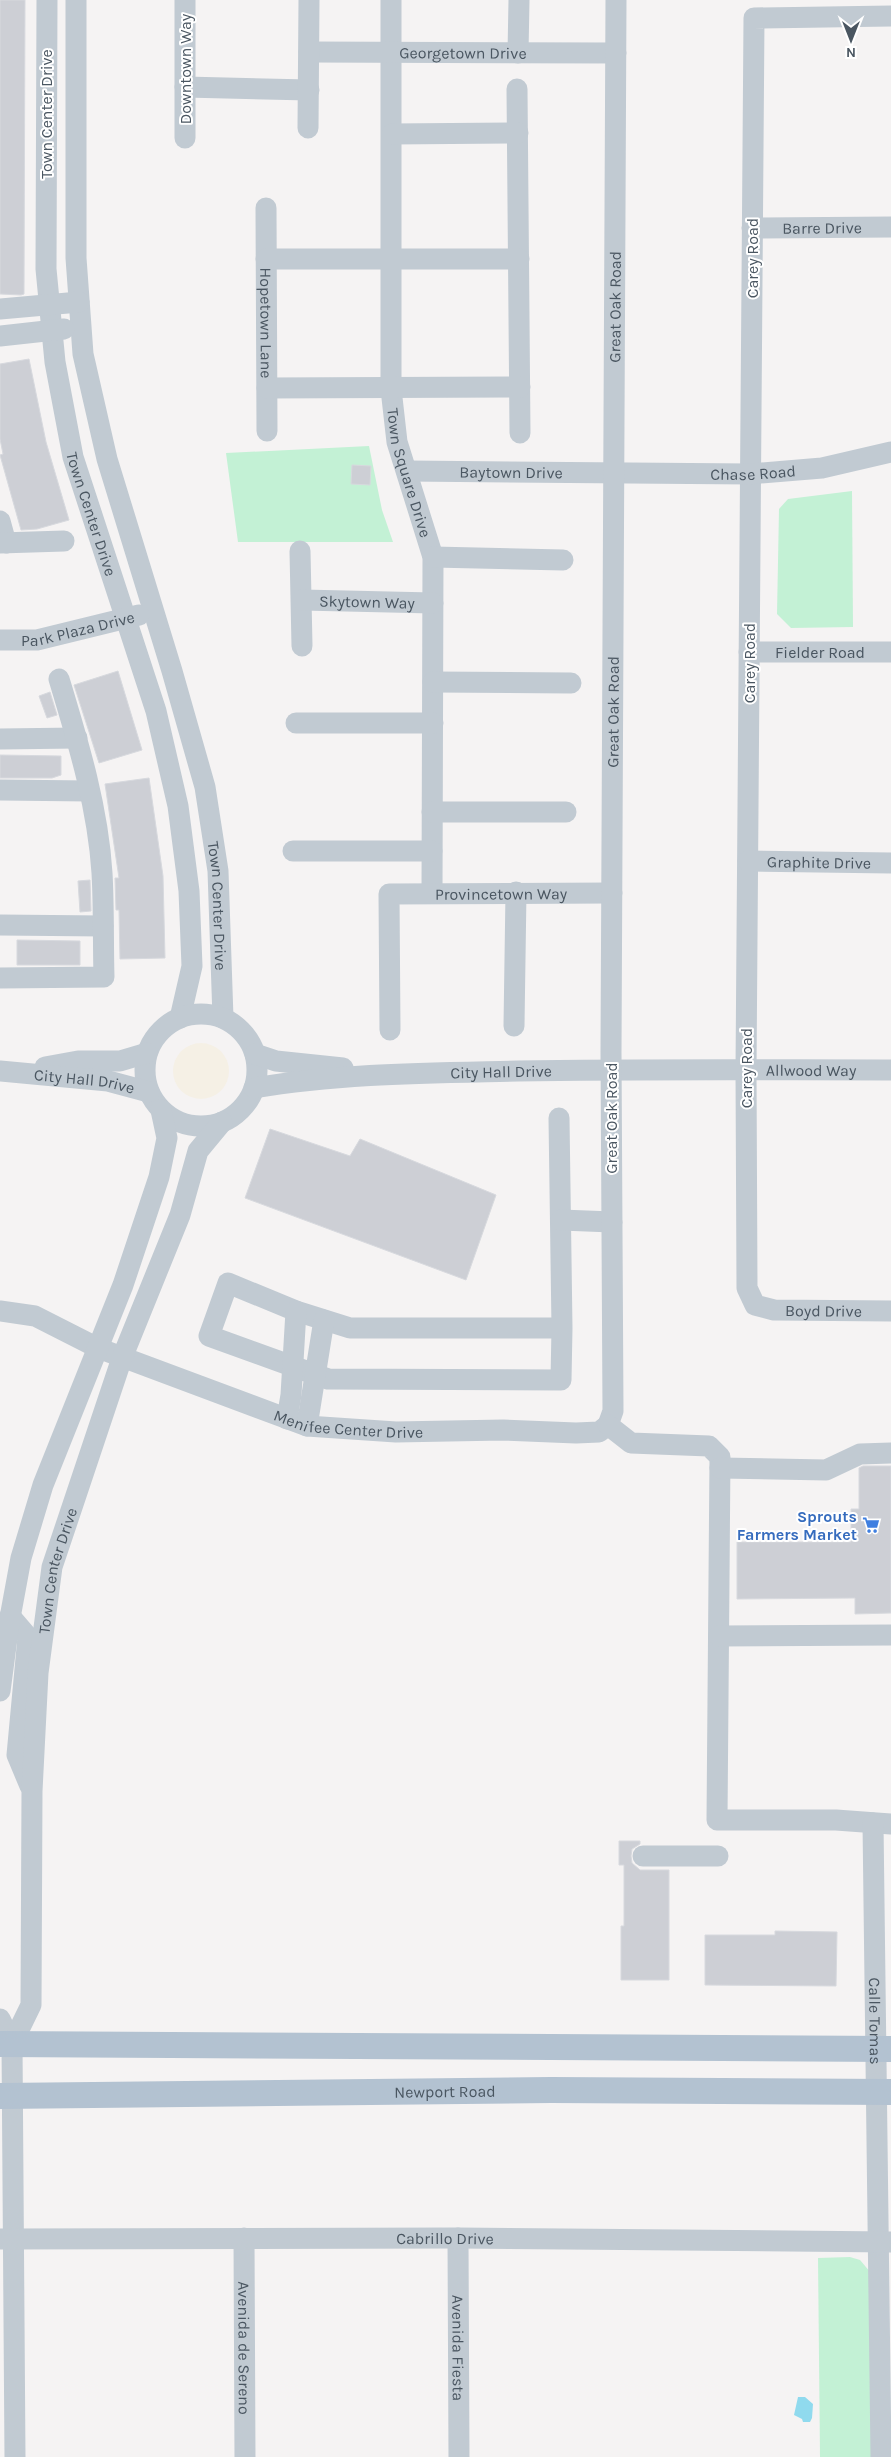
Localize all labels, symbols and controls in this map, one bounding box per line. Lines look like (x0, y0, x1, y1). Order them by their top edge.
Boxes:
street label: Downtown Way (176, 13, 195, 124)
north arrow (826, 15, 876, 65)
street label: Georgetown Drive (399, 43, 527, 63)
text: N (846, 44, 856, 61)
street label: Town Center Drive (37, 49, 56, 179)
street label: Carey Road (743, 218, 762, 298)
street label: Barre Drive (782, 218, 862, 238)
street label: Great Oak Road (605, 251, 625, 363)
street label: Hopetown Lane (256, 267, 276, 379)
street label: Town Square Drive (383, 407, 435, 540)
street label: Town Center Drive (62, 451, 120, 579)
street label: Chase Road (710, 461, 796, 484)
street label: Baytown Drive (459, 462, 563, 482)
street label: Skytown Way (319, 591, 416, 613)
street label: Park Plaza Drive (21, 607, 137, 650)
street label: Carey Road (740, 623, 759, 703)
street label: Fielder Road (775, 643, 865, 662)
street label: Great Oak Road (603, 656, 623, 768)
street label: Town Center Drive (204, 840, 230, 971)
street label: Graphite Drive (767, 852, 871, 873)
street label: Provincetown Way (435, 884, 568, 904)
street label: Carey Road (737, 1028, 756, 1108)
street label: Allwood Way (766, 1061, 857, 1080)
street label: City Hall Drive (450, 1062, 552, 1082)
street label: Great Oak Road (602, 1062, 621, 1174)
street label: City Hall Drive (33, 1065, 137, 1098)
street label: Boyd Drive (785, 1301, 862, 1321)
street label: Menifee Center Drive (271, 1405, 423, 1442)
street label: Town Center Drive (34, 1505, 81, 1635)
place label: Sprouts Farmers Market (737, 1507, 857, 1544)
supermarket icon: Sprouts Farmers Market (861, 1515, 881, 1535)
street label: Calle Tomas (865, 1977, 885, 2065)
street label: Newport Road (394, 2082, 496, 2102)
street label: Cabrillo Drive (396, 2229, 494, 2248)
street label: Avenida de Sereno (234, 2281, 254, 2415)
street label: Avenida Fiesta (448, 2295, 468, 2401)

